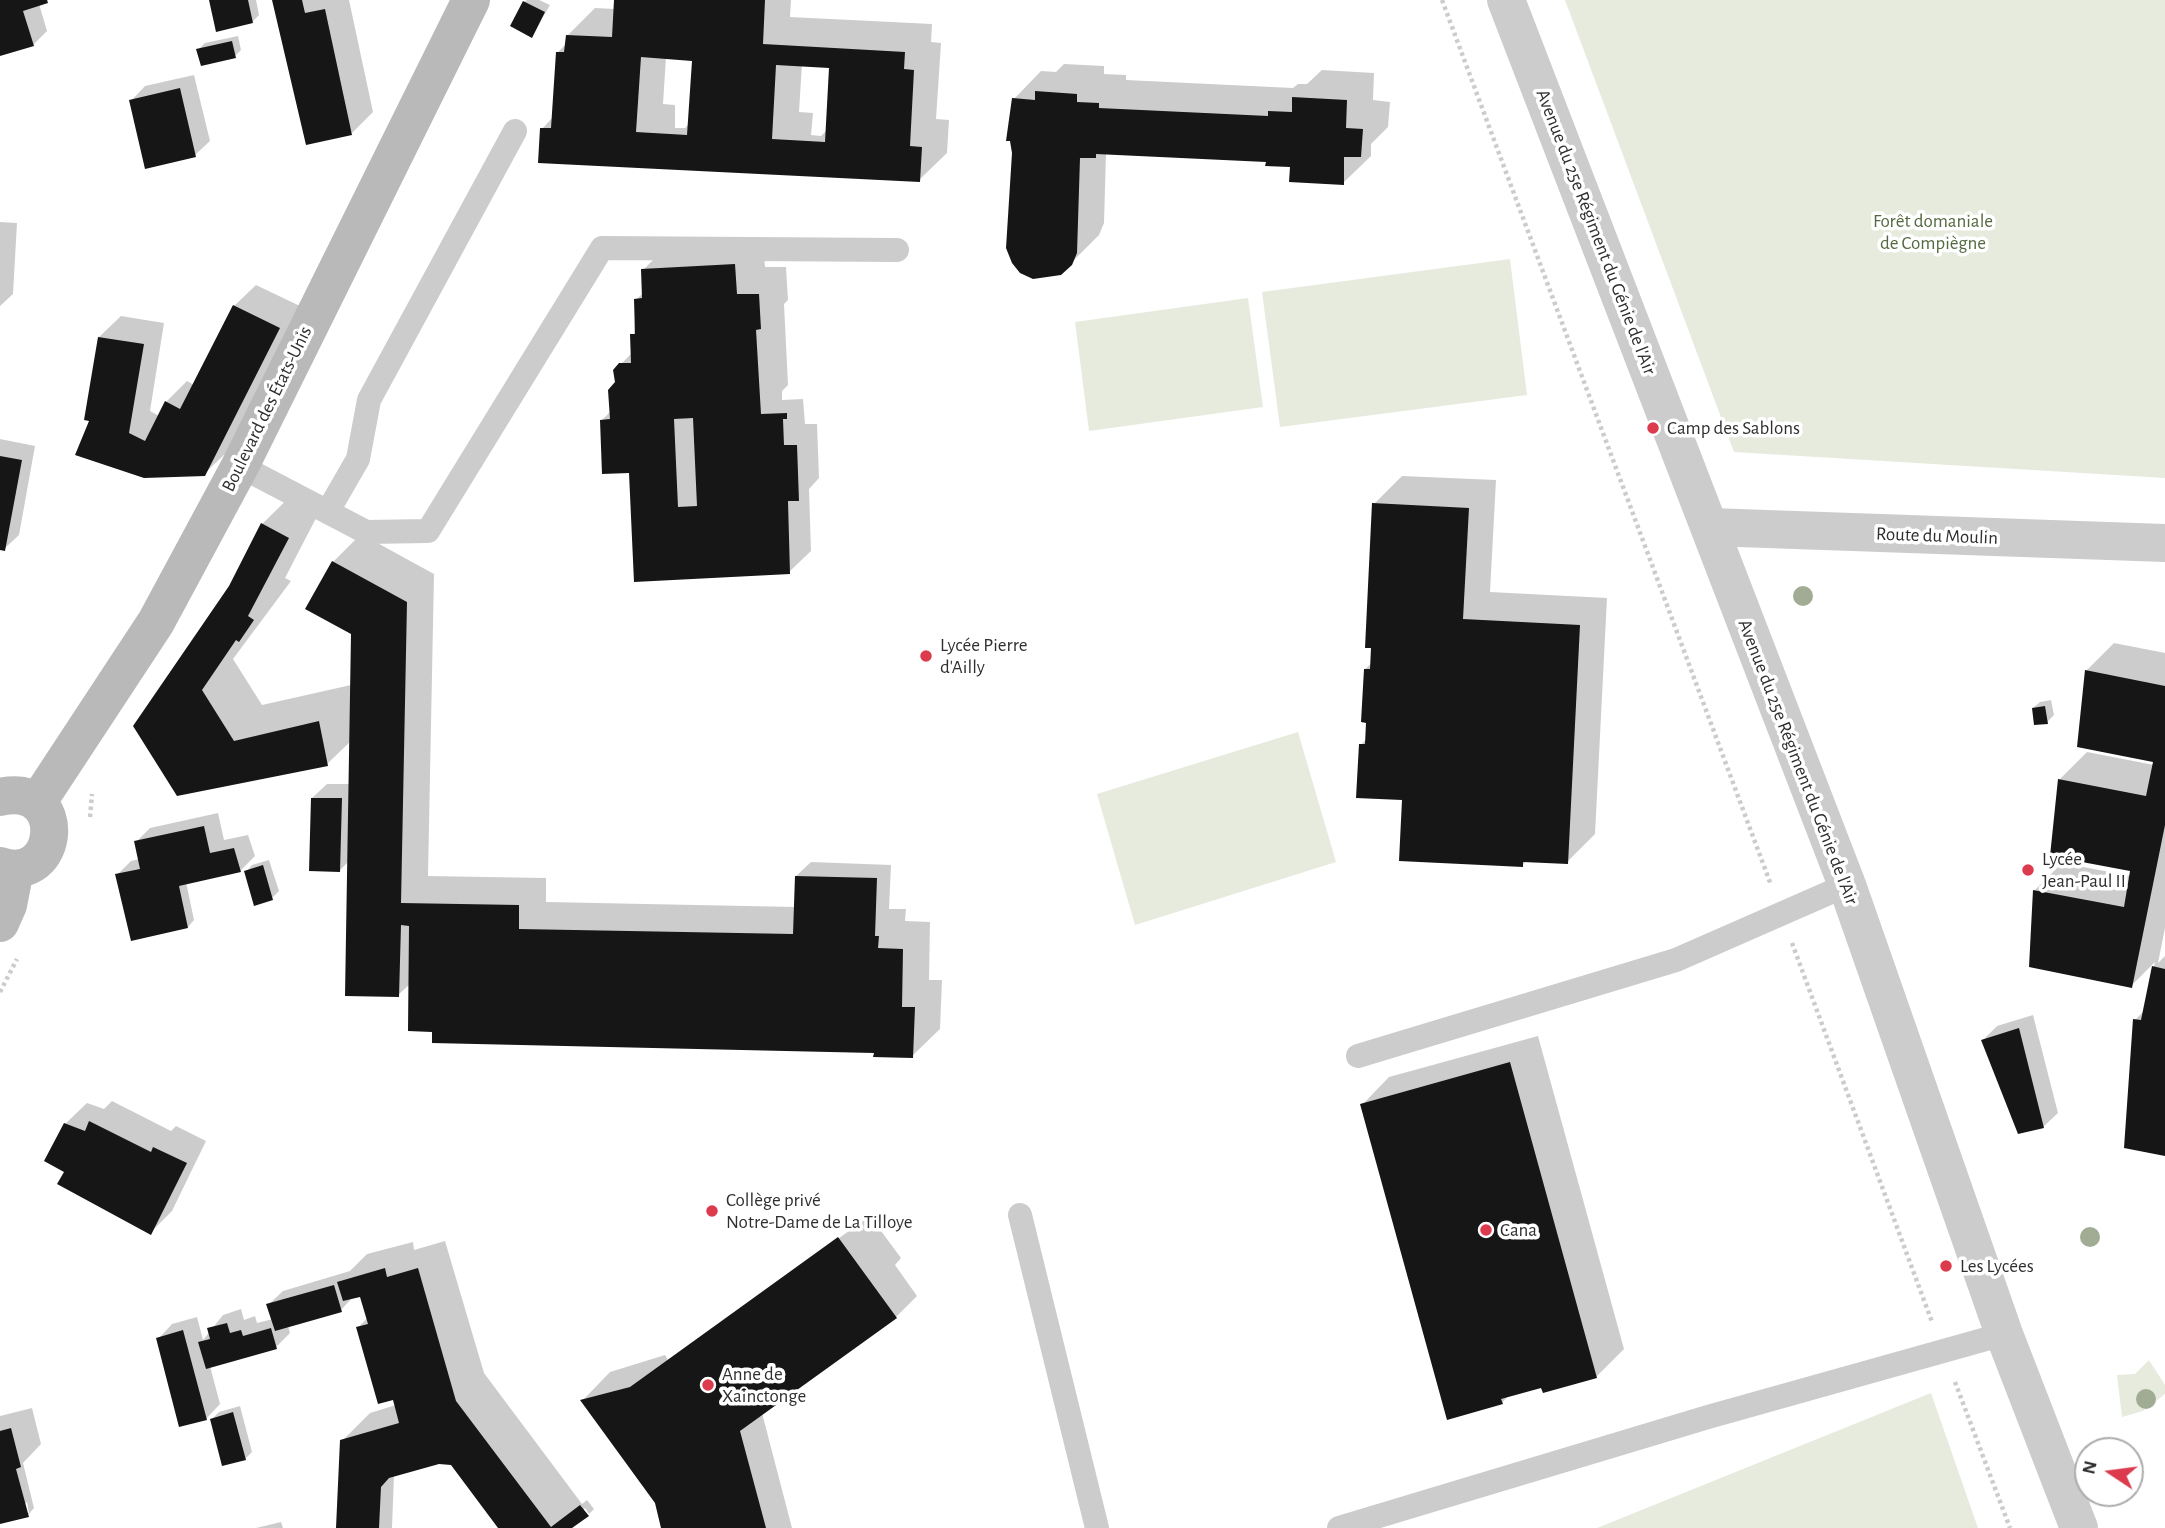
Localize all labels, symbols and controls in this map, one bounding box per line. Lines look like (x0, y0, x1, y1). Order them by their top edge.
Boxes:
street label: Avenue du 25e Régiment du Génie de l'Air (1531, 86, 1661, 378)
park label: Forêt domaniale de Compiègne (1873, 210, 1993, 254)
street label: Boulevard des États-Unis (217, 322, 317, 496)
place label: Camp des Sablons (1667, 417, 1800, 439)
marker: Camp des Sablons (1645, 420, 1661, 436)
street label: Route du Moulin (1876, 522, 1998, 550)
street label: Avenue du 25e Régiment du Génie de l'Air (1733, 616, 1863, 908)
place label: Lycée Pierre d'Ailly (940, 634, 1028, 678)
marker: Lycée Pierre d'Ailly (918, 648, 934, 664)
place label: Lycée Jean-Paul II (2042, 848, 2126, 892)
marker: Lycée Jean-Paul II (2020, 862, 2036, 878)
place label: Collège privé Notre-Dame de La Tilloye (726, 1189, 913, 1233)
marker: Collège privé Notre-Dame de La Tilloye (704, 1203, 720, 1219)
place label: Cana (1500, 1219, 1537, 1241)
marker: Cana (1478, 1222, 1494, 1238)
place label: Les Lycées (1960, 1255, 2034, 1277)
marker: Les Lycées (1938, 1258, 1954, 1274)
place label: Anne de Xainctonge (722, 1363, 806, 1407)
marker: Anne de Xainctonge (700, 1377, 716, 1393)
north arrow (2074, 1437, 2144, 1507)
text: N (2079, 1459, 2101, 1476)

